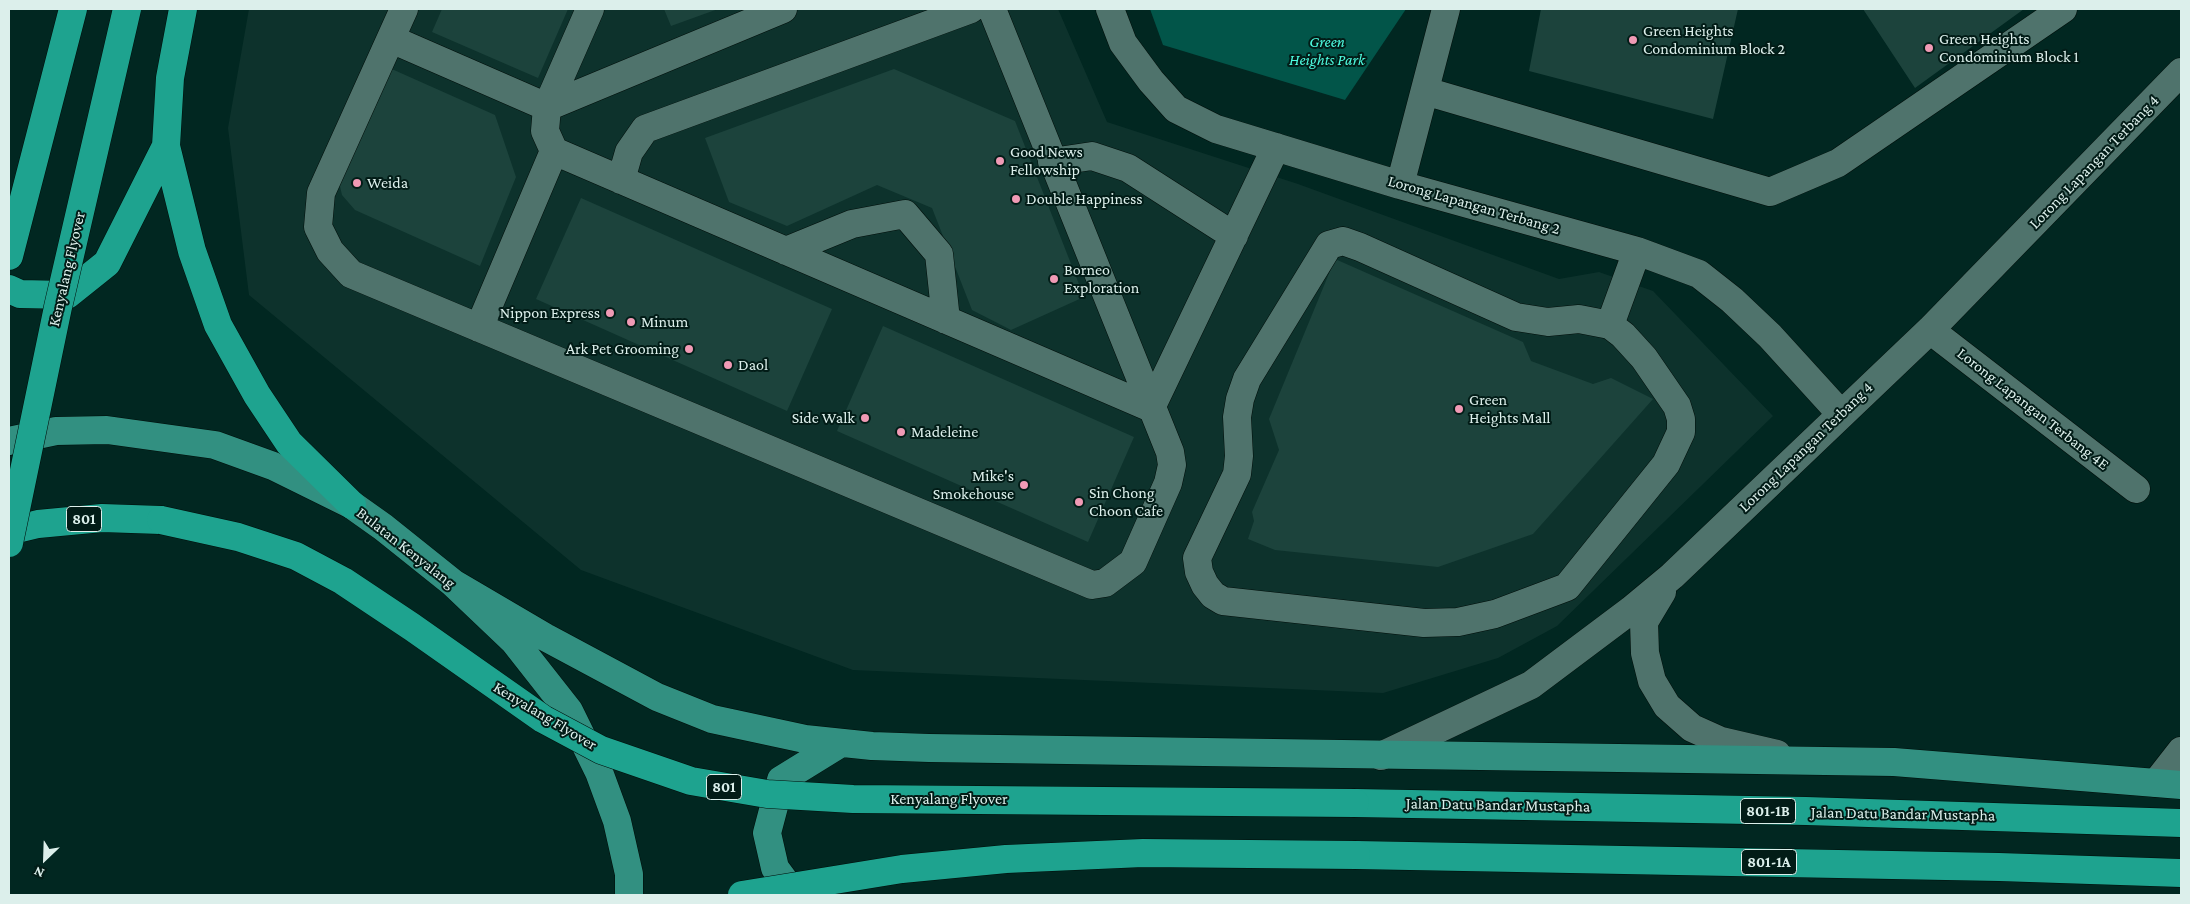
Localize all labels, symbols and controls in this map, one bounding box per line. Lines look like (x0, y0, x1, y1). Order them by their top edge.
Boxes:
place label: Green Heights Condominium Block 2 (1643, 21, 1785, 59)
place label: Green Heights Condominium Block 1 (1939, 29, 2079, 67)
park label: Green Heights Park (1289, 32, 1365, 70)
marker: Green Heights Condominium Block 2 (1627, 34, 1639, 46)
marker: Green Heights Condominium Block 1 (1923, 42, 1935, 54)
street label: Lorong Lapangan Terbang 4 (2025, 91, 2163, 233)
place label: Good News Fellowship (1010, 142, 1083, 180)
marker: Good News Fellowship (994, 155, 1006, 167)
street label: Lorong Lapangan Terbang 2 (1386, 171, 1562, 239)
place label: Weida (367, 173, 408, 193)
marker: Weida (351, 177, 363, 189)
place label: Double Happiness (1026, 189, 1143, 209)
marker: Double Happiness (1010, 193, 1022, 205)
street label: Kenyalang Flyover (44, 210, 90, 328)
place label: Borneo Exploration (1064, 260, 1139, 298)
marker: Borneo Exploration (1048, 273, 1060, 285)
place label: Nippon Express (500, 303, 600, 323)
marker: Nippon Express (604, 307, 616, 319)
place label: Minum (641, 312, 688, 332)
marker: Minum (625, 316, 637, 328)
place label: Ark Pet Grooming (566, 339, 679, 359)
marker: Ark Pet Grooming (683, 343, 695, 355)
street label: Lorong Lapangan Terbang 4E (1953, 344, 2113, 474)
place label: Daol (738, 355, 768, 375)
marker: Daol (722, 359, 734, 371)
street label: Lorong Lapangan Terbang 4 (1735, 378, 1877, 516)
place label: Green Heights Mall (1469, 390, 1551, 428)
marker: Green Heights Mall (1453, 403, 1465, 415)
place label: Side Walk (792, 408, 855, 428)
marker: Side Walk (859, 412, 871, 424)
place label: Madeleine (911, 422, 978, 442)
marker: Madeleine (895, 426, 907, 438)
place label: Mike's Smokehouse (933, 466, 1014, 504)
marker: Mike's Smokehouse (1018, 479, 1030, 491)
place label: Sin Chong Choon Cafe (1089, 483, 1163, 521)
marker: Sin Chong Choon Cafe (1073, 496, 1085, 508)
street label: Bulatan Kenyalang (353, 503, 459, 593)
road number: 801 (66, 506, 102, 532)
street label: Kenyalang Flyover (490, 678, 600, 754)
road number: 801 (706, 774, 742, 800)
street label: Kenyalang Flyover (890, 789, 1008, 809)
street label: Jalan Datu Bandar Mustapha (1406, 794, 1590, 816)
road number: 801-1B (1740, 798, 1796, 824)
street label: Jalan Datu Bandar Mustapha (1811, 803, 1995, 825)
north arrow (20, 834, 70, 884)
road number: 801-1A (1742, 850, 1796, 874)
text: N (31, 863, 47, 882)

